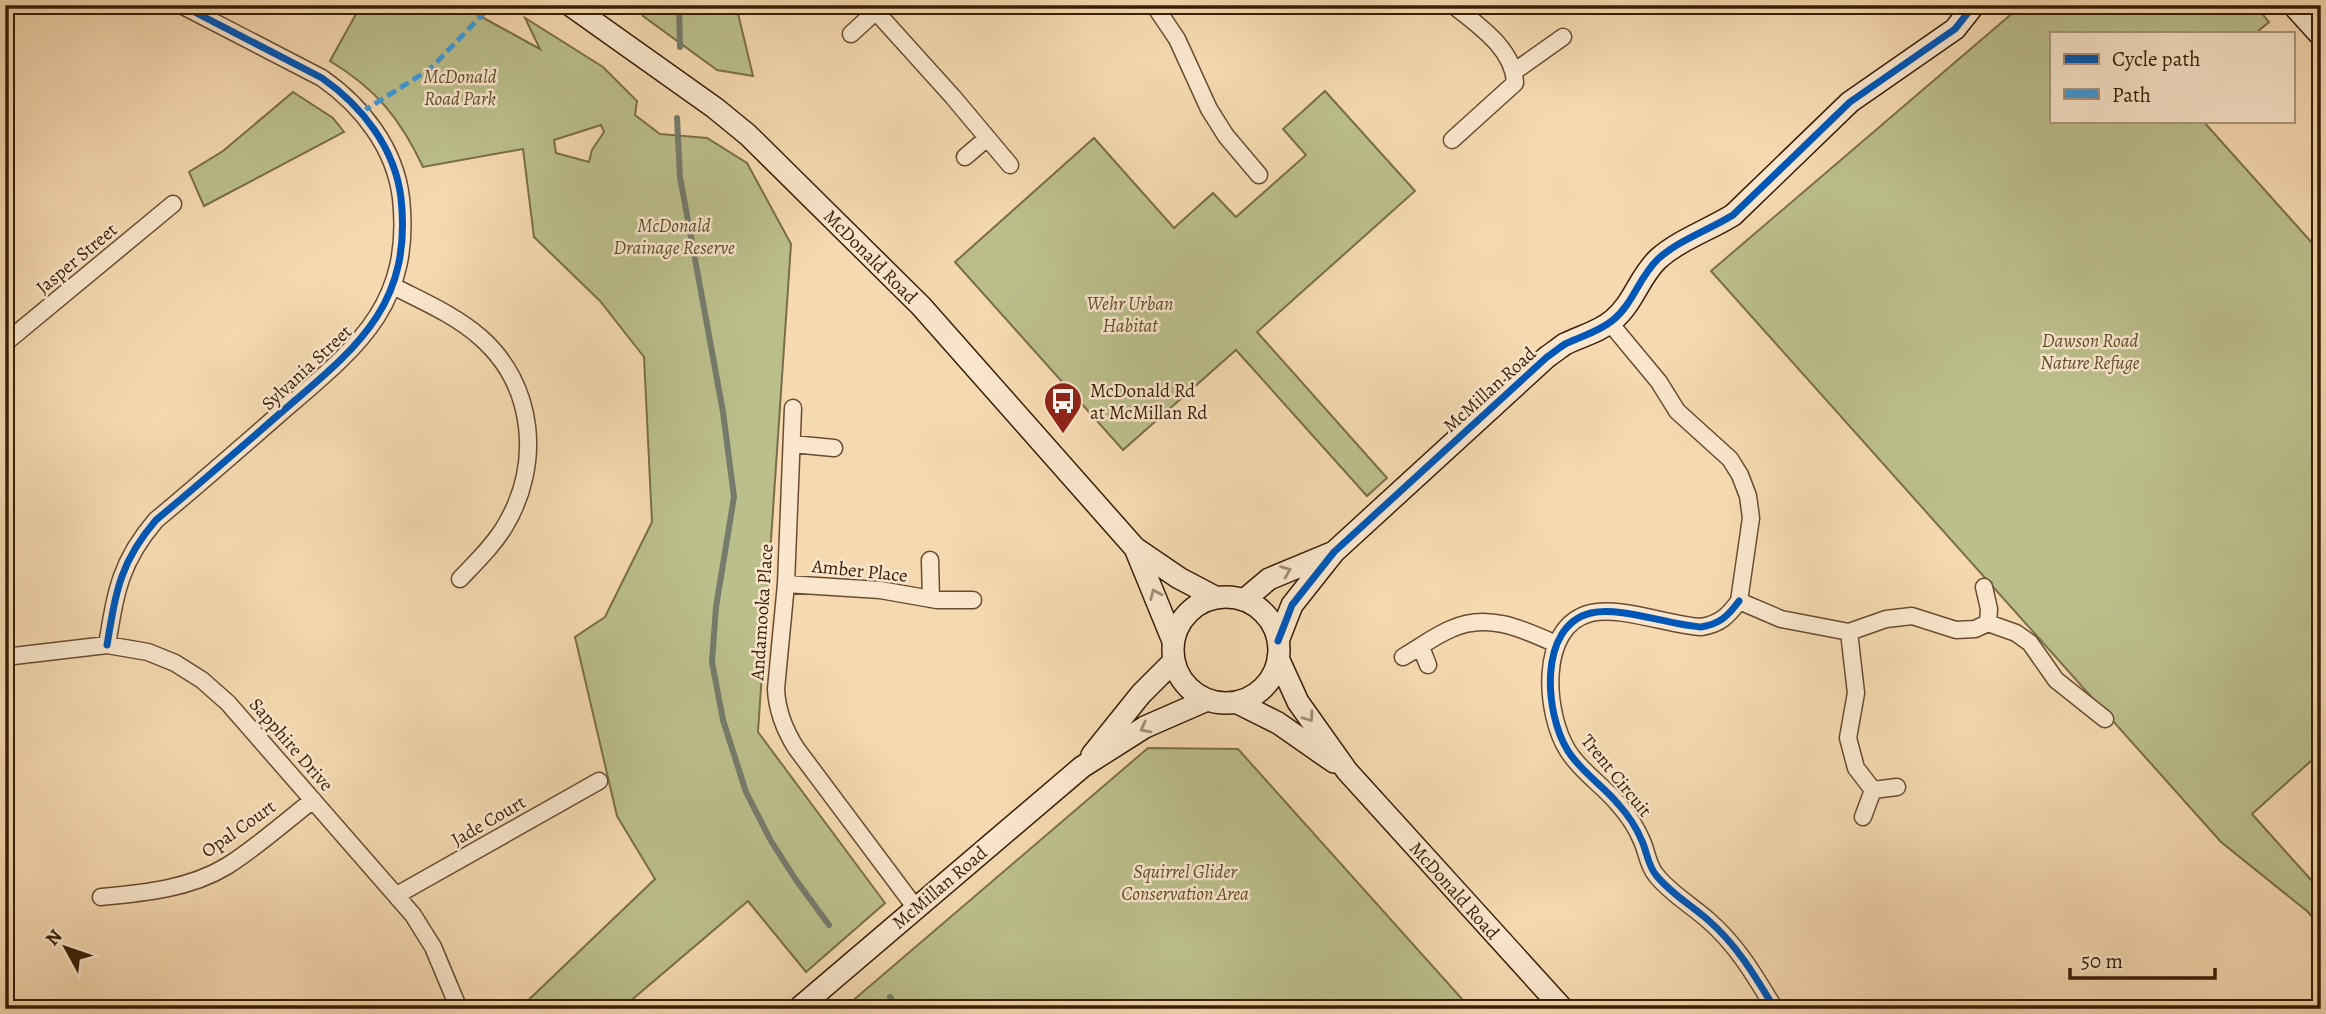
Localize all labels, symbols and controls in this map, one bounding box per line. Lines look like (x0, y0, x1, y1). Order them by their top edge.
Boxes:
legend (2050, 32, 2294, 122)
text: Cycle path (2112, 45, 2201, 73)
park label: McDonald Road Park (423, 64, 497, 112)
text: Path (2112, 81, 2151, 109)
street label: McDonald Road (817, 204, 924, 310)
park label: McDonald Drainage Reserve (613, 213, 735, 261)
street label: Jasper Street (31, 217, 123, 300)
park label: Wehr Urban Habitat (1087, 291, 1173, 339)
street label: Sylvania Street (256, 319, 358, 416)
park label: Dawson Road Nature Refuge (2040, 328, 2140, 376)
street label: McMillan Road (1438, 340, 1542, 439)
place label: McDonald Rd at McMillan Rd (1090, 378, 1208, 426)
bus stop icon: McDonald Rd at McMillan Rd (1042, 380, 1084, 435)
street label: Andamooka Place (744, 543, 780, 682)
street label: Amber Place (810, 553, 909, 589)
one-way arrow (1280, 566, 1292, 580)
one-way arrow (1149, 589, 1163, 601)
street label: Sapphire Drive (243, 692, 339, 797)
one-way arrow (1301, 709, 1313, 722)
one-way arrow (1140, 720, 1153, 734)
street label: Trent Circuit (1575, 729, 1658, 823)
street label: Jade Court (447, 789, 530, 853)
street label: Opal Court (196, 794, 281, 864)
street label: McDonald Road (1403, 836, 1506, 946)
street label: McMillan Road (887, 840, 993, 935)
park label: Squirrel Glider Conservation Area (1121, 859, 1249, 907)
north arrow (32, 912, 102, 982)
text: N (39, 924, 68, 951)
scale bar (2070, 937, 2216, 981)
text: 50 m (2081, 947, 2123, 975)

